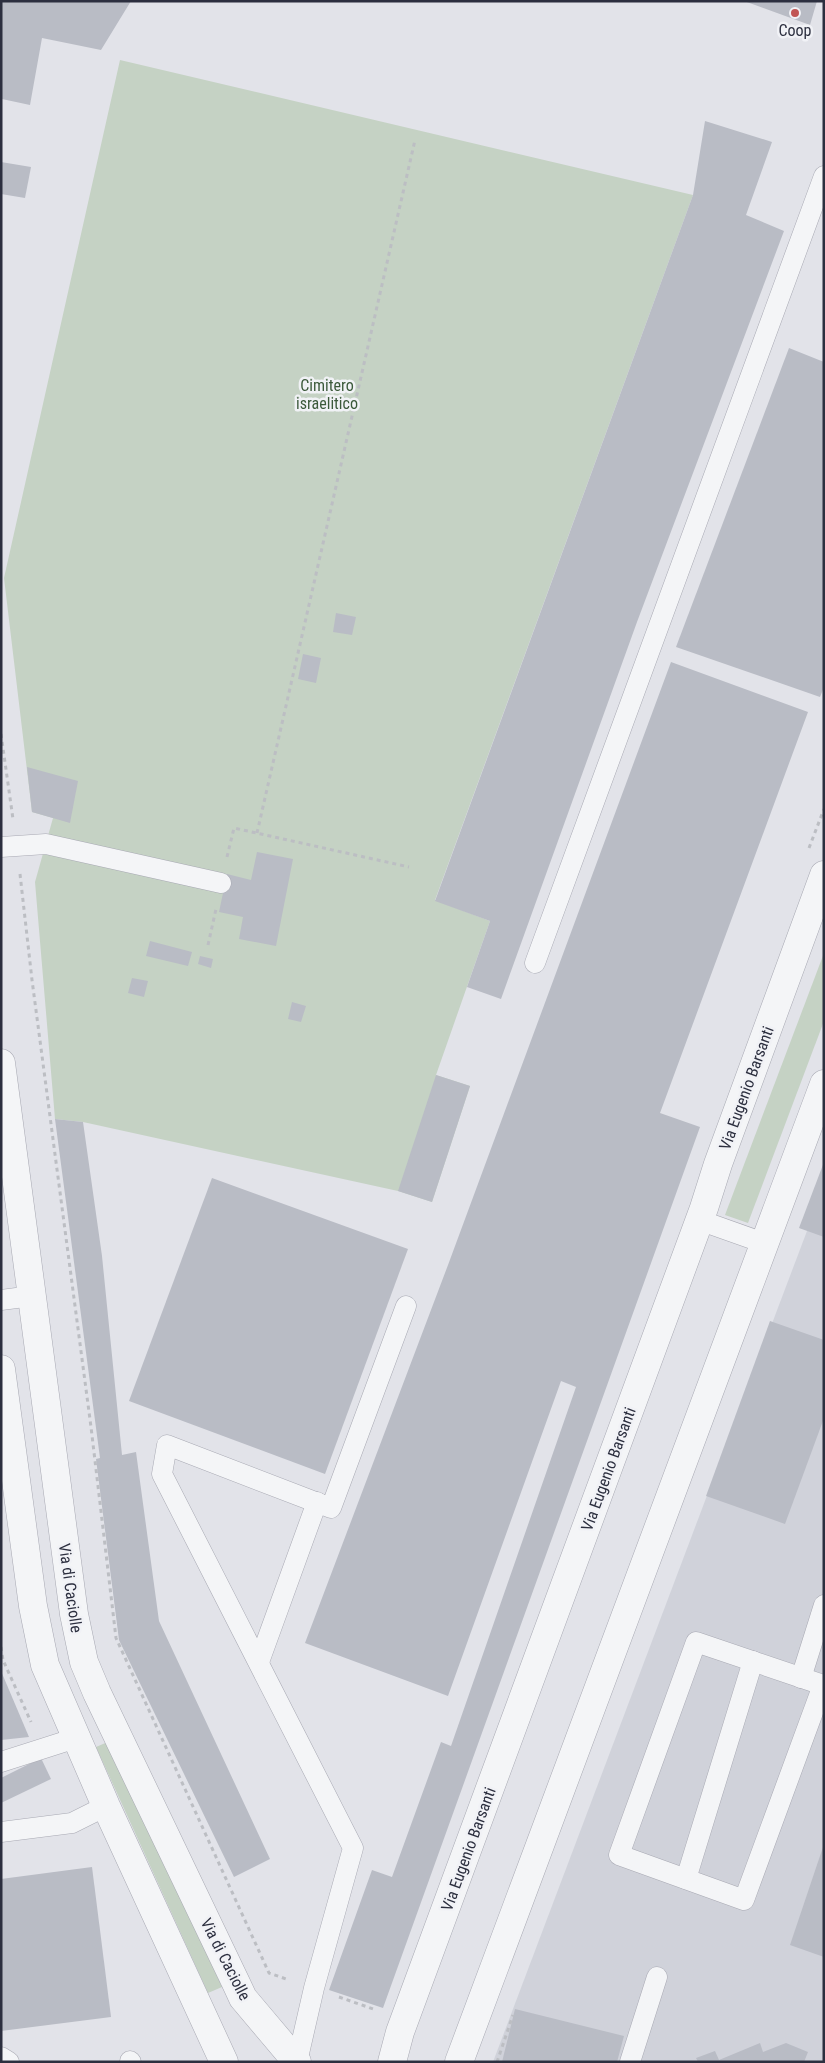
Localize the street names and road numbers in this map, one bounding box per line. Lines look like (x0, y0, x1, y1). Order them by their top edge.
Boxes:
street label: Via Eugenio Barsanti (715, 1024, 778, 1153)
street label: Via Eugenio Barsanti (577, 1405, 640, 1534)
street label: Via di Caciolle (55, 1542, 86, 1634)
street label: Via Eugenio Barsanti (437, 1785, 500, 1914)
street label: Via di Caciolle (197, 1915, 254, 2004)

